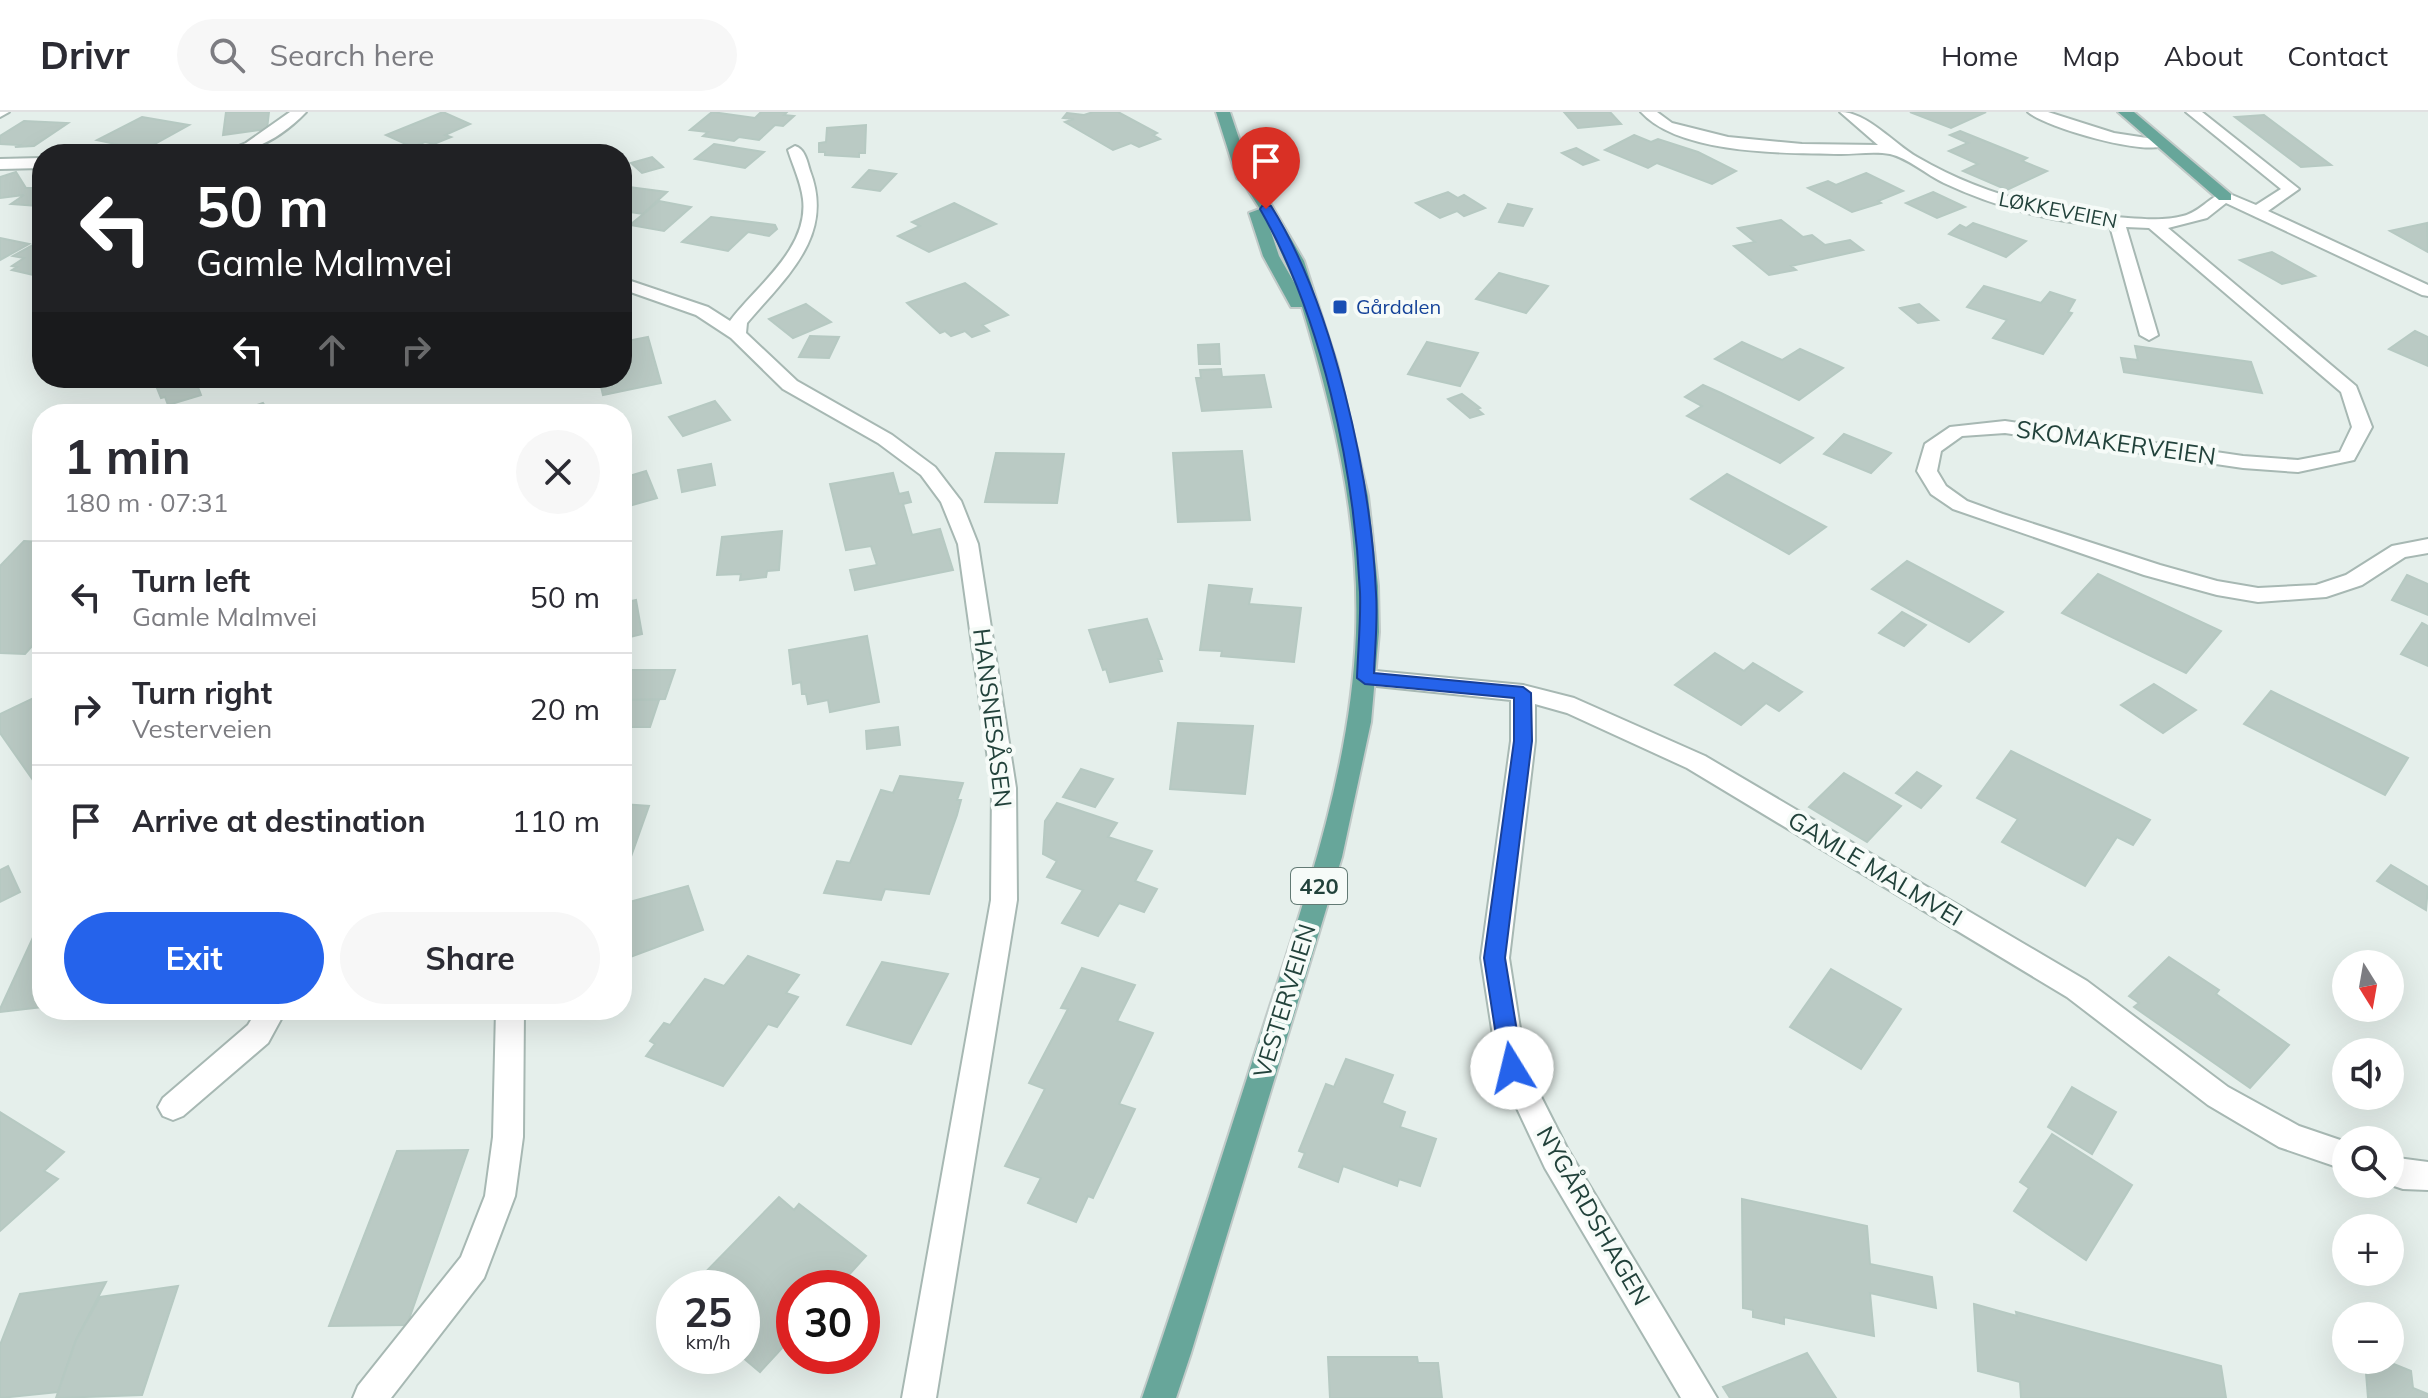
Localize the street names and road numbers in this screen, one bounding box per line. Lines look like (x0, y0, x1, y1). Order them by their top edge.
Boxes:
street label: LØKKEVEIEN (1997, 186, 2119, 233)
street label: SKOMAKERVEIEN (2015, 413, 2218, 471)
street label: HANSNESÅSEN (967, 627, 1019, 809)
street label: GAMLE MALMVEI (1783, 804, 1968, 932)
road number: 420 (1291, 868, 1347, 904)
street label: VESTERVEIEN (1246, 920, 1322, 1081)
street label: NYGÅRDSHAGEN (1531, 1121, 1657, 1310)

